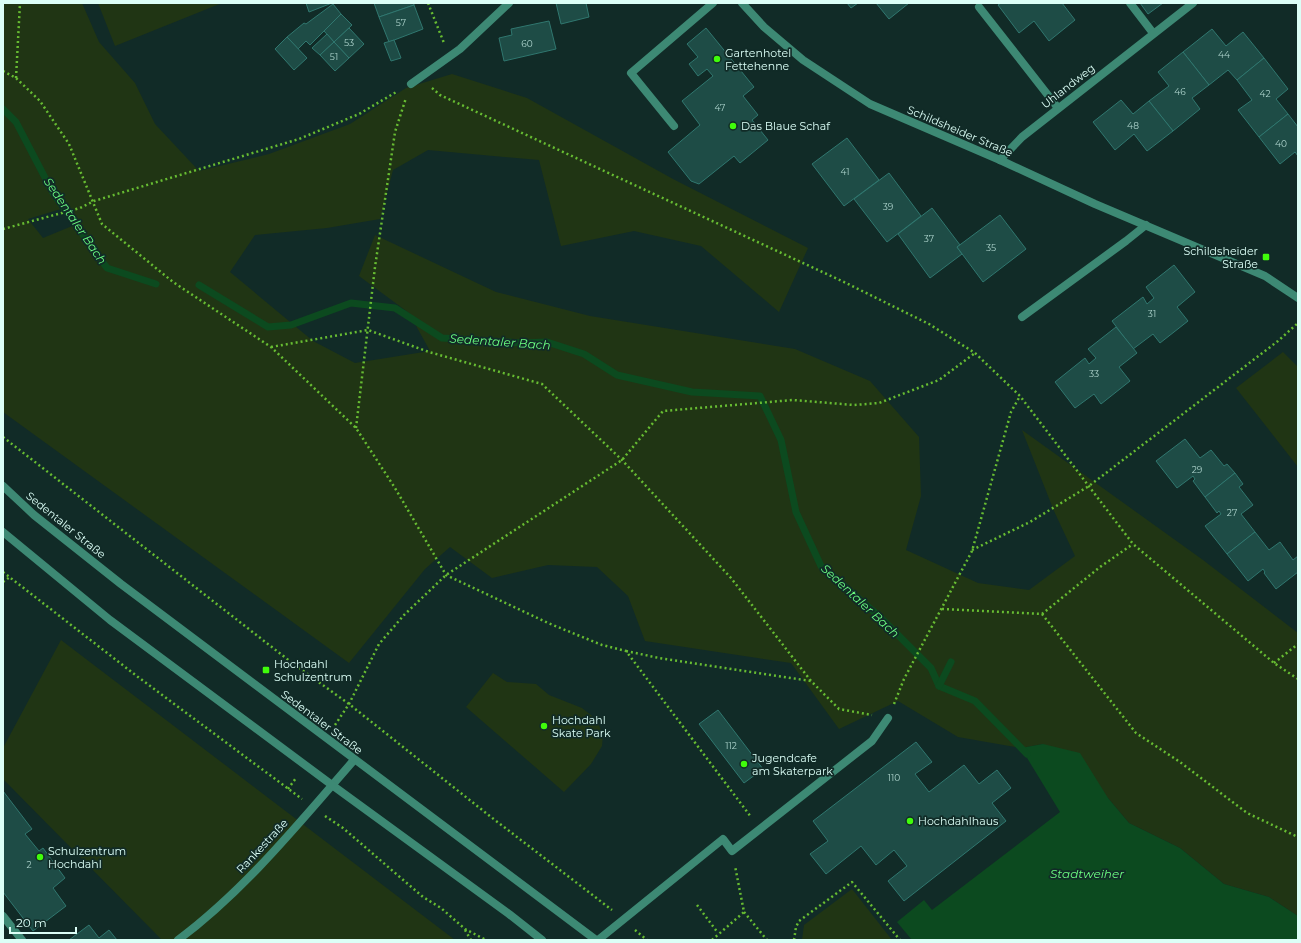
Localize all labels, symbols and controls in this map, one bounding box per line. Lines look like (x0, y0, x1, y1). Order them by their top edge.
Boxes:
house number: 57 (396, 17, 406, 28)
house number: 53 (344, 37, 354, 48)
house number: 60 (521, 38, 533, 49)
place label: Gartenhotel Fettehenne (725, 46, 791, 73)
house number: 44 (1218, 49, 1230, 60)
house number: 51 (330, 51, 338, 62)
marker: Gartenhotel Fettehenne (712, 54, 722, 64)
street label: Uhlandweg (1038, 61, 1098, 111)
house number: 46 (1174, 86, 1186, 97)
house number: 42 (1259, 88, 1271, 99)
house number: 47 (715, 102, 725, 113)
street label: Schildsheider Straße (905, 102, 1015, 160)
place label: Das Blaue Schaf (741, 119, 831, 133)
house number: 48 (1127, 120, 1139, 131)
marker: Das Blaue Schaf (728, 121, 738, 131)
house number: 40 (1275, 138, 1287, 149)
house number: 41 (841, 166, 849, 177)
water label: Sedentaler Bach (41, 175, 110, 267)
house number: 39 (883, 201, 894, 212)
house number: 37 (924, 233, 934, 244)
house number: 35 (986, 242, 996, 253)
place label: Schildsheider Straße (1183, 244, 1258, 271)
marker: Schildsheider Straße (1261, 252, 1271, 262)
house number: 31 (1148, 308, 1156, 319)
water label: Sedentaler Bach (449, 330, 551, 353)
house number: 33 (1089, 368, 1099, 379)
house number: 29 (1192, 464, 1203, 475)
street label: Sedentaler Straße (23, 489, 109, 562)
house number: 27 (1227, 507, 1237, 518)
water label: Sedentaler Bach (818, 561, 903, 641)
place label: Hochdahl Schulzentrum (274, 657, 352, 684)
marker: Hochdahl Schulzentrum (261, 665, 271, 675)
street label: Sedentaler Straße (279, 687, 366, 757)
place label: Hochdahl Skate Park (552, 713, 611, 740)
marker: Hochdahl Skate Park (539, 721, 549, 731)
house number: 112 (725, 740, 737, 751)
place label: Jugendcafe am Skaterpark (751, 751, 833, 778)
marker: Jugendcafe am Skaterpark (739, 759, 749, 769)
house number: 110 (888, 772, 900, 783)
place label: Hochdahlhaus (918, 814, 999, 828)
street label: Rankestraße (233, 816, 291, 876)
marker: Hochdahlhaus (905, 816, 915, 826)
place label: Schulzentrum Hochdahl (48, 844, 126, 871)
marker: Schulzentrum Hochdahl (35, 852, 45, 862)
house number: 2 (26, 859, 32, 870)
water label: Stadtweiher (1050, 866, 1124, 881)
scale bar (10, 909, 76, 935)
text: 20 m (16, 915, 47, 930)

